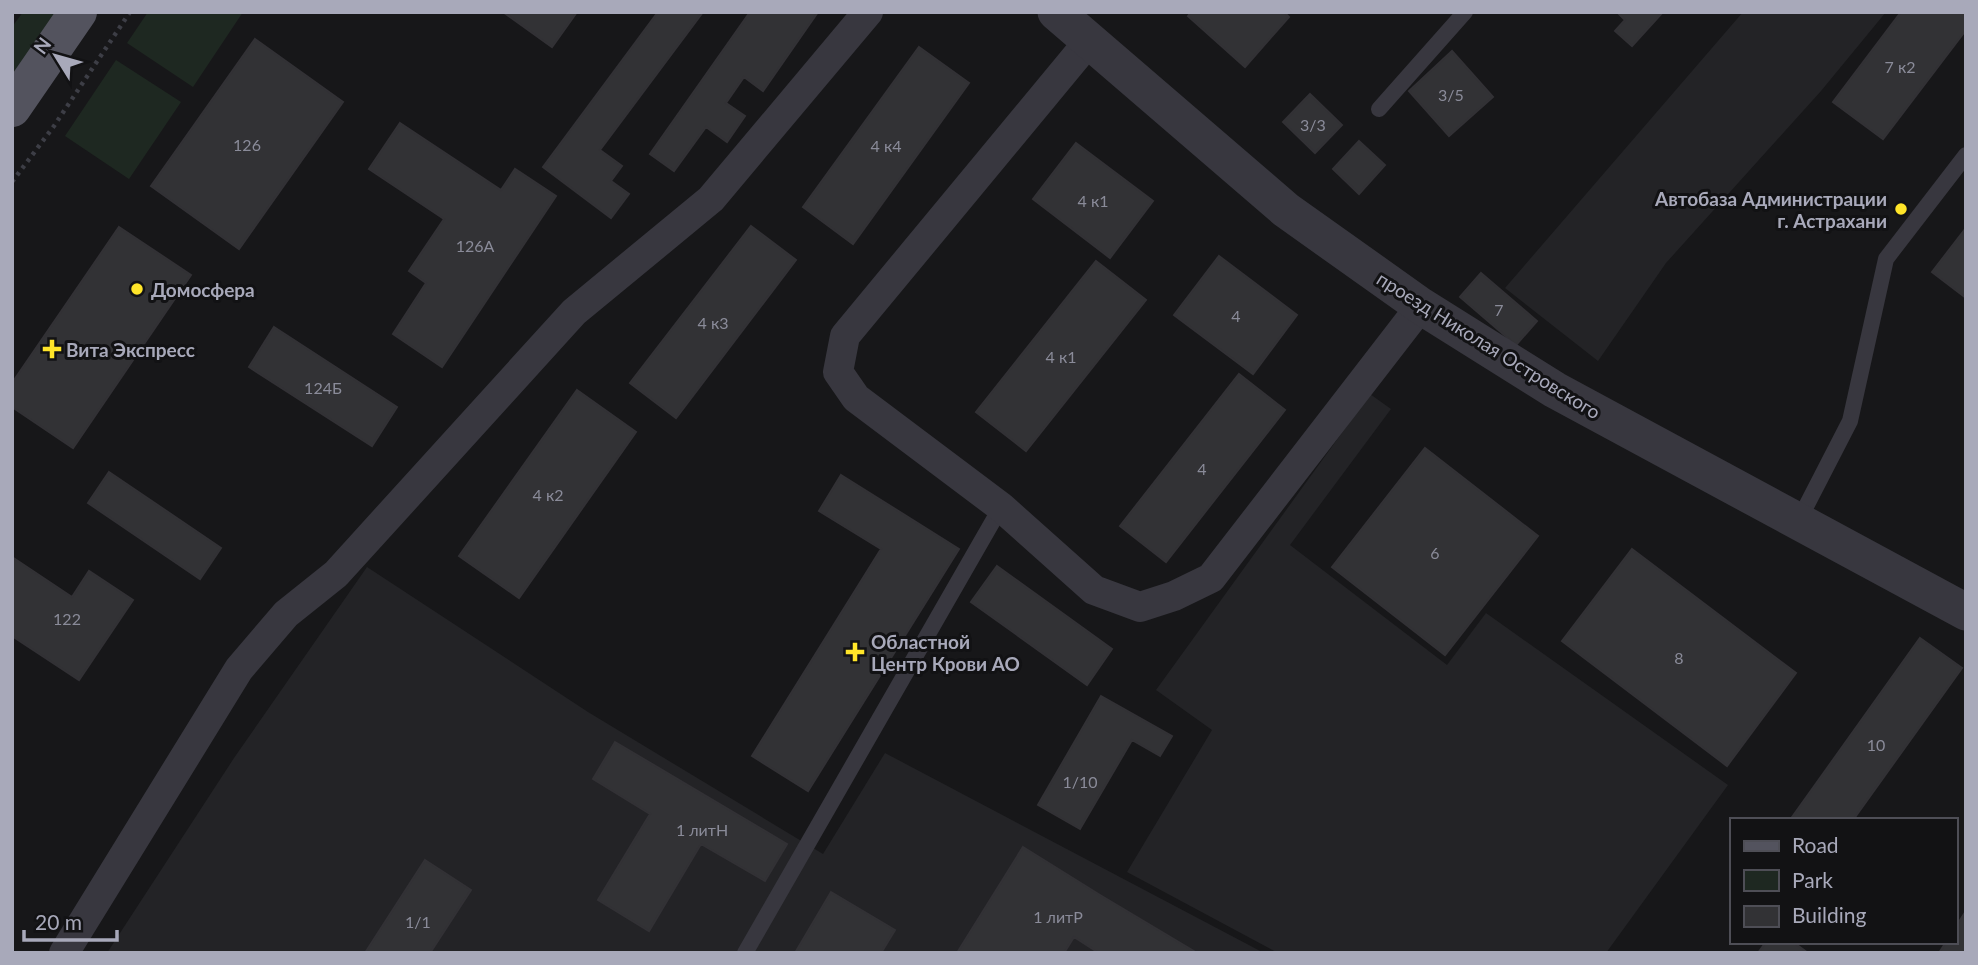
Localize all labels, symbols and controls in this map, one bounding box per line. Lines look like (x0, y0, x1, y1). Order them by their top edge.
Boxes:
north arrow (21, 21, 91, 91)
text: N (28, 33, 56, 58)
house number: 7 к2 (1885, 57, 1915, 76)
house number: 3/5 (1438, 85, 1464, 104)
house number: 3/3 (1300, 115, 1326, 134)
house number: 126 (233, 135, 261, 154)
house number: 4 к4 (871, 136, 901, 155)
place label: Автобаза Администрации г. Астрахани (1654, 187, 1887, 232)
house number: 4 к1 (1078, 191, 1108, 210)
marker: Автобаза Администрации г. Астрахани (1893, 201, 1909, 217)
house number: 126А (456, 236, 495, 255)
street label: проезд Николая Островского (1373, 267, 1605, 423)
place label: Домосфера (151, 278, 255, 301)
marker: Домосфера (129, 281, 145, 297)
house number: 7 (1494, 300, 1504, 319)
house number: 4 (1231, 306, 1241, 325)
house number: 4 к3 (698, 313, 728, 332)
place label: Вита Экспресс (66, 338, 195, 361)
marker: Вита Экспресс (44, 341, 60, 357)
house number: 4 к1 (1046, 347, 1076, 366)
house number: 124Б (304, 378, 342, 397)
house number: 4 (1197, 459, 1207, 478)
house number: 4 к2 (533, 485, 563, 504)
house number: 6 (1430, 543, 1440, 562)
house number: 122 (53, 609, 81, 628)
place label: Областной Центр Крови АО (871, 630, 1020, 675)
marker: Областной Центр Крови АО (845, 642, 865, 662)
house number: 8 (1674, 648, 1684, 667)
house number: 10 (1867, 735, 1885, 754)
house number: 1/10 (1062, 772, 1098, 791)
legend (1730, 818, 1957, 944)
house number: 1 литН (676, 820, 728, 839)
text: Road (1792, 832, 1839, 857)
text: Park (1792, 867, 1833, 892)
scale bar (24, 898, 117, 942)
text: Building (1792, 902, 1867, 927)
house number: 1 литР (1033, 907, 1083, 926)
text: 20 m (35, 909, 82, 934)
house number: 1/1 (405, 912, 431, 931)

